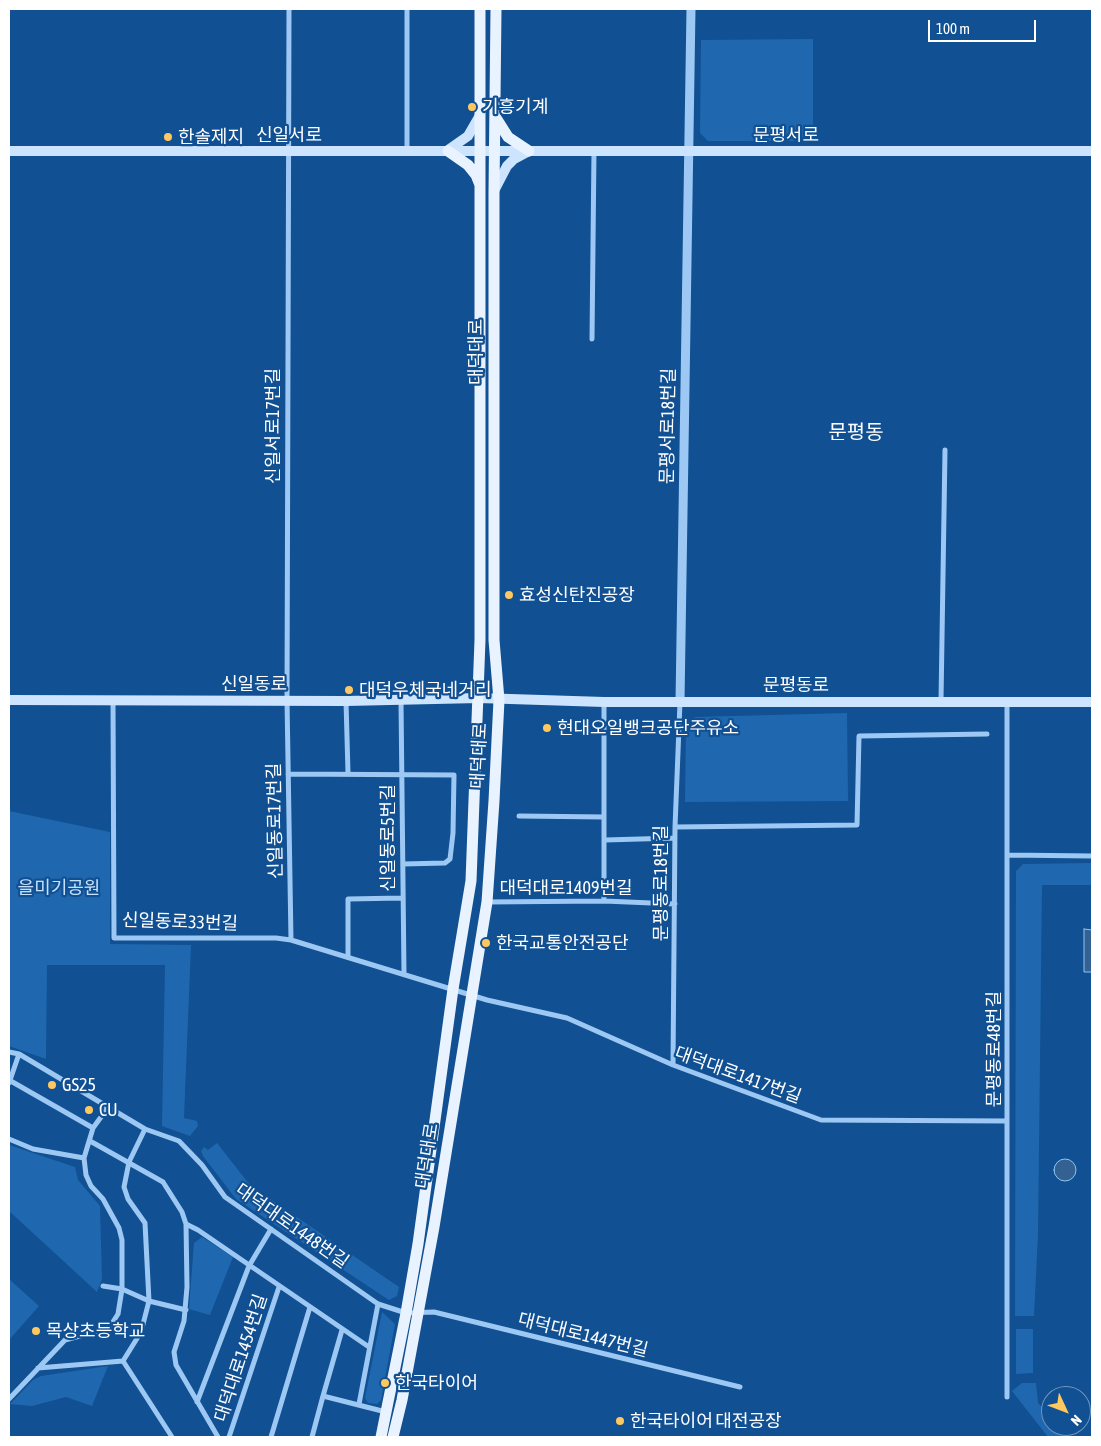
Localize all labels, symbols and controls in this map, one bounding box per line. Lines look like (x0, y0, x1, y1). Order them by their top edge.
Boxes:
scale bar (931, 10, 1038, 42)
text: 100 m (936, 20, 970, 37)
place label: 기흥기계 (482, 96, 548, 118)
marker: 기흥기계 (466, 101, 478, 113)
street label: 신일서로 (256, 124, 322, 146)
street label: 문평서로 (753, 124, 819, 146)
place label: 한솔제지 (178, 126, 244, 148)
marker: 한솔제지 (162, 131, 174, 143)
street label: 대덕대로 (465, 319, 487, 385)
street label: 신일서로17번길 (262, 368, 284, 484)
street label: 문평서로18번길 (656, 368, 680, 484)
district label: 문평동 (828, 421, 884, 445)
place label: 효성신탄진공장 (519, 584, 635, 606)
marker: 효성신탄진공장 (503, 589, 515, 601)
street label: 신일동로 (221, 673, 287, 695)
street label: 문평동로 (763, 674, 829, 696)
place label: 대덕우체국네거리 (359, 679, 491, 701)
marker: 대덕우체국네거리 (343, 684, 355, 696)
place label: 현대오일뱅크공단주유소 (557, 717, 739, 739)
street label: 대덕대로 (466, 722, 492, 790)
marker: 현대오일뱅크공단주유소 (541, 722, 553, 734)
street label: 신일동로17번길 (263, 763, 287, 879)
street label: 신일동로5번길 (377, 784, 399, 892)
street label: 문평동로18번길 (650, 825, 672, 941)
park label: 을미기공원 (18, 877, 100, 899)
street label: 대덕대로1409번길 (499, 877, 633, 899)
street label: 신일동로33번길 (122, 909, 238, 935)
place label: 한국교통안전공단 (496, 932, 628, 954)
marker: 한국교통안전공단 (480, 937, 492, 949)
street label: 문평동로48번길 (983, 991, 1005, 1107)
street label: 대덕대로1417번길 (672, 1042, 804, 1108)
place label: GS25 (62, 1074, 96, 1096)
marker: GS25 (46, 1079, 58, 1091)
place label: CU (99, 1099, 118, 1121)
marker: CU (83, 1104, 95, 1116)
street label: 대덕대로 (411, 1122, 443, 1190)
street label: 대덕대로1448번길 (231, 1179, 353, 1273)
street label: 대덕대로1454번길 (210, 1291, 272, 1425)
street label: 대덕대로1447번길 (516, 1308, 650, 1362)
place label: 목상초등학교 (46, 1320, 145, 1342)
marker: 목상초등학교 (30, 1325, 42, 1337)
place label: 한국타이어 (395, 1372, 478, 1394)
marker: 한국타이어 (379, 1377, 391, 1389)
north arrow (1041, 1386, 1091, 1436)
place label: 한국타이어 대전공장 (630, 1410, 782, 1432)
text: N (1068, 1412, 1085, 1429)
marker: 한국타이어 대전공장 (614, 1415, 626, 1427)

